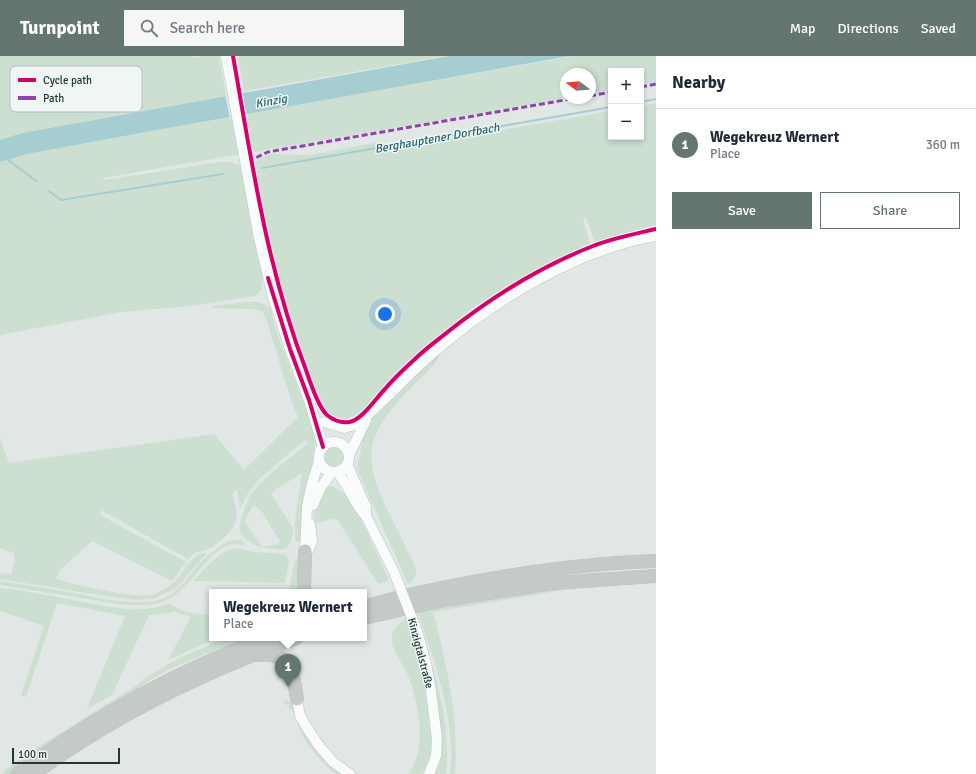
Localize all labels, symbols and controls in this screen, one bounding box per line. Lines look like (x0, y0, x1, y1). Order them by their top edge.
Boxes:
search box (124, 10, 404, 46)
text: Turnpoint (20, 16, 100, 40)
icon: search (138, 17, 160, 39)
text: Search here (170, 19, 245, 37)
text: Map (790, 20, 816, 37)
text: Directions (838, 20, 899, 37)
text: Saved (921, 20, 956, 37)
legend (10, 66, 142, 112)
north arrow (560, 68, 596, 104)
map controls (608, 68, 644, 140)
button: + (608, 68, 644, 104)
text: Nearby (672, 72, 725, 93)
text: Cycle path (43, 74, 92, 87)
water label: Kinzig (254, 91, 290, 112)
text: Path (43, 92, 64, 105)
button: − (608, 104, 644, 140)
water label: Berghauptener Dorfbach (373, 120, 501, 157)
text: Wegekreuz Wernert (710, 128, 839, 146)
text: 1 (681, 137, 689, 153)
text: 360 m (926, 137, 960, 153)
text: Place (710, 146, 740, 162)
button: Save (672, 192, 812, 229)
button: Share (820, 192, 960, 229)
your location (375, 304, 395, 324)
popup (209, 589, 367, 641)
text: Wegekreuz Wernert (223, 598, 353, 616)
text: Place (223, 616, 254, 632)
street label: Kinzigtalstraße (405, 616, 436, 690)
pin: 1 (275, 654, 301, 687)
scale bar (12, 746, 120, 765)
text: 100 m (18, 748, 47, 761)

